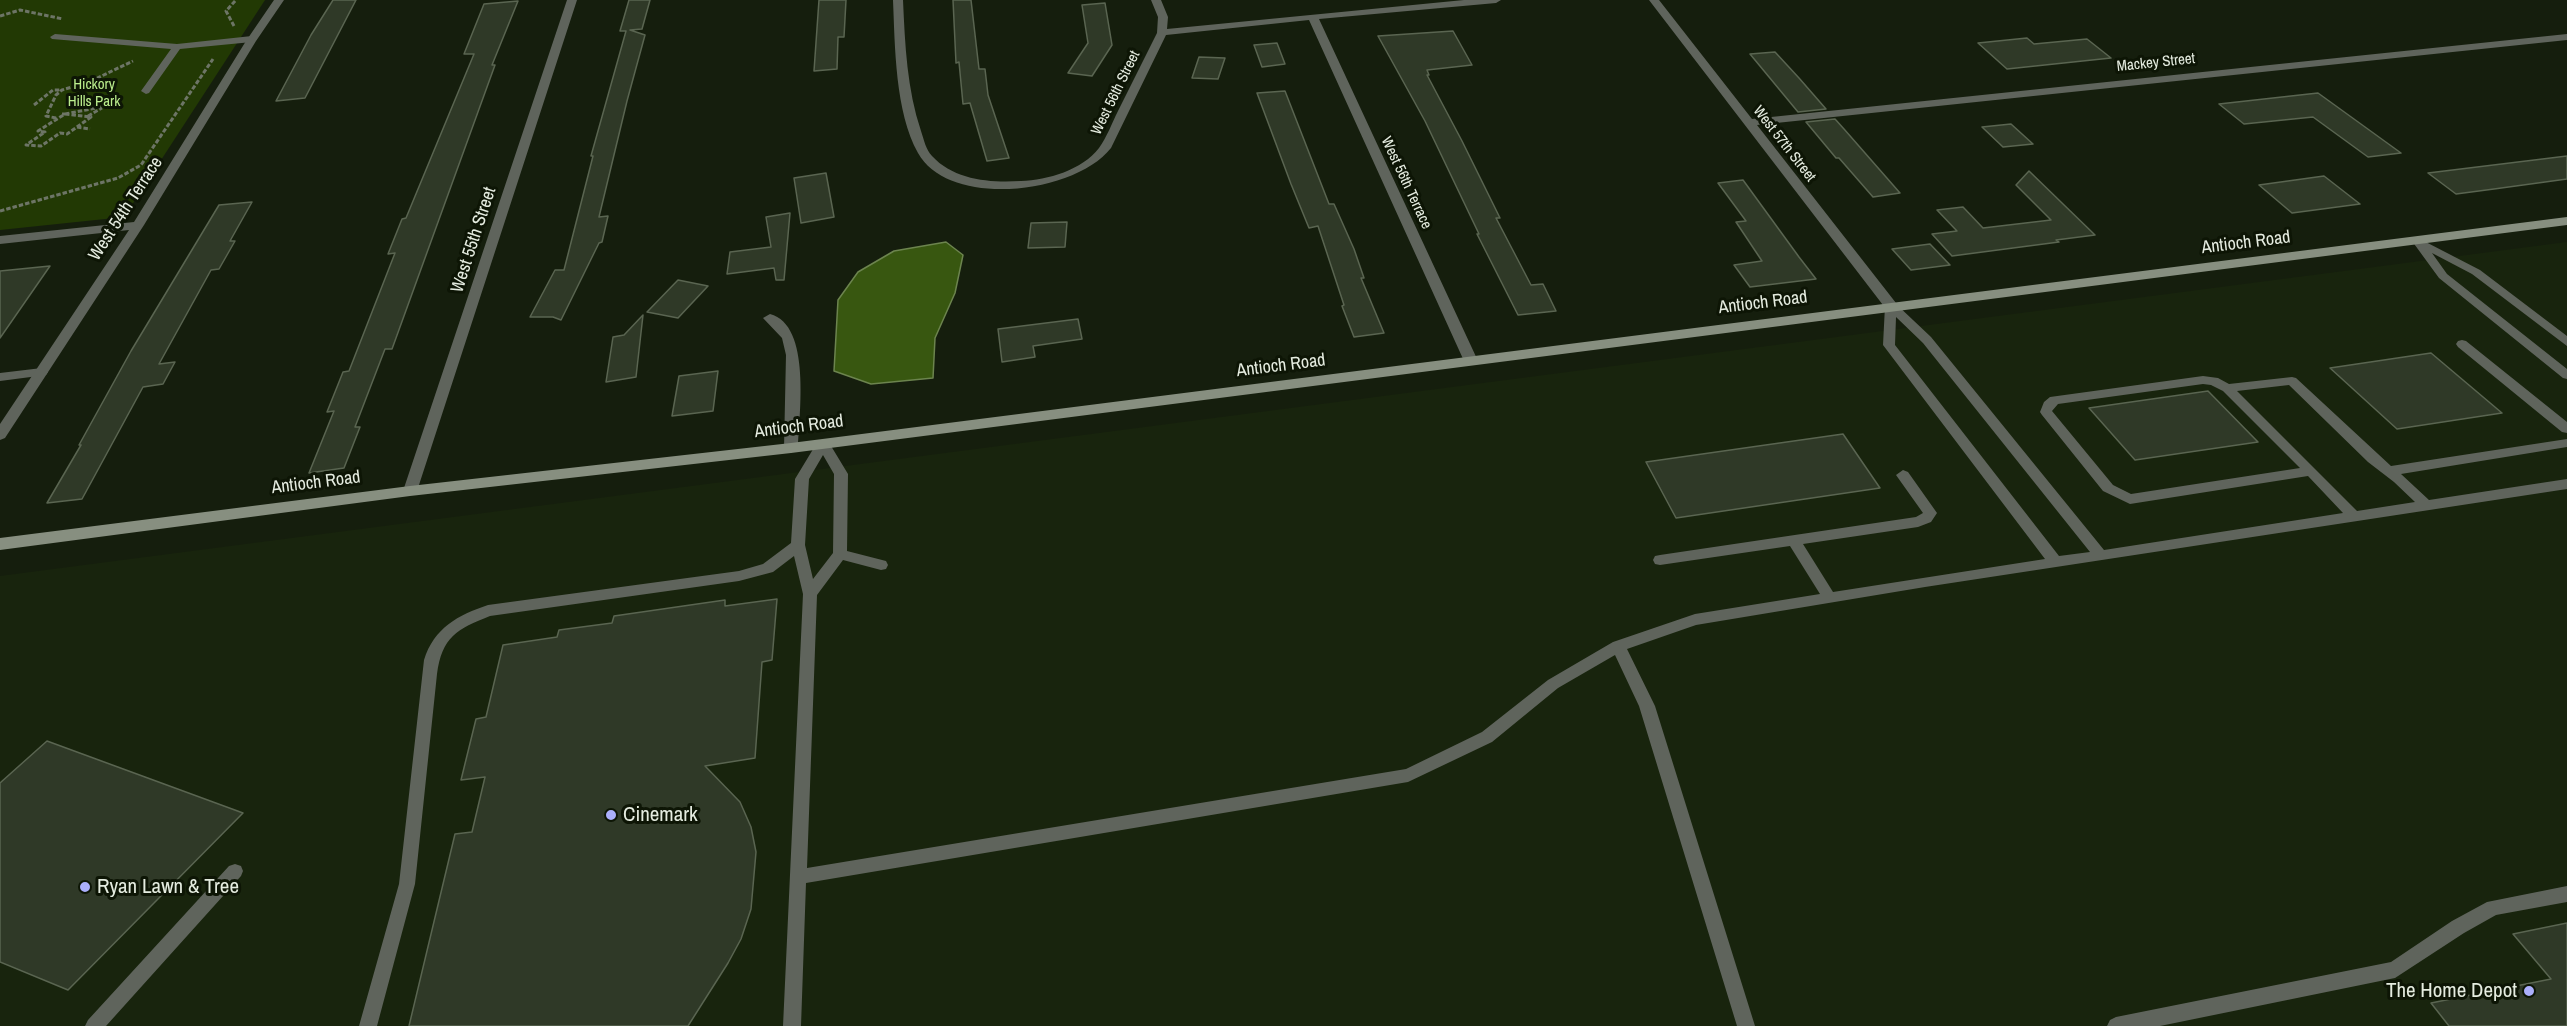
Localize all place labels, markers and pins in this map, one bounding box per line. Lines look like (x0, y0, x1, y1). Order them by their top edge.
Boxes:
place label: Cinemark (623, 802, 698, 828)
marker: Cinemark (604, 808, 618, 822)
place label: Ryan Lawn & Tree (97, 874, 239, 900)
marker: Ryan Lawn & Tree (78, 880, 92, 894)
place label: The Home Depot (2386, 978, 2517, 1004)
marker: The Home Depot (2522, 984, 2536, 998)

